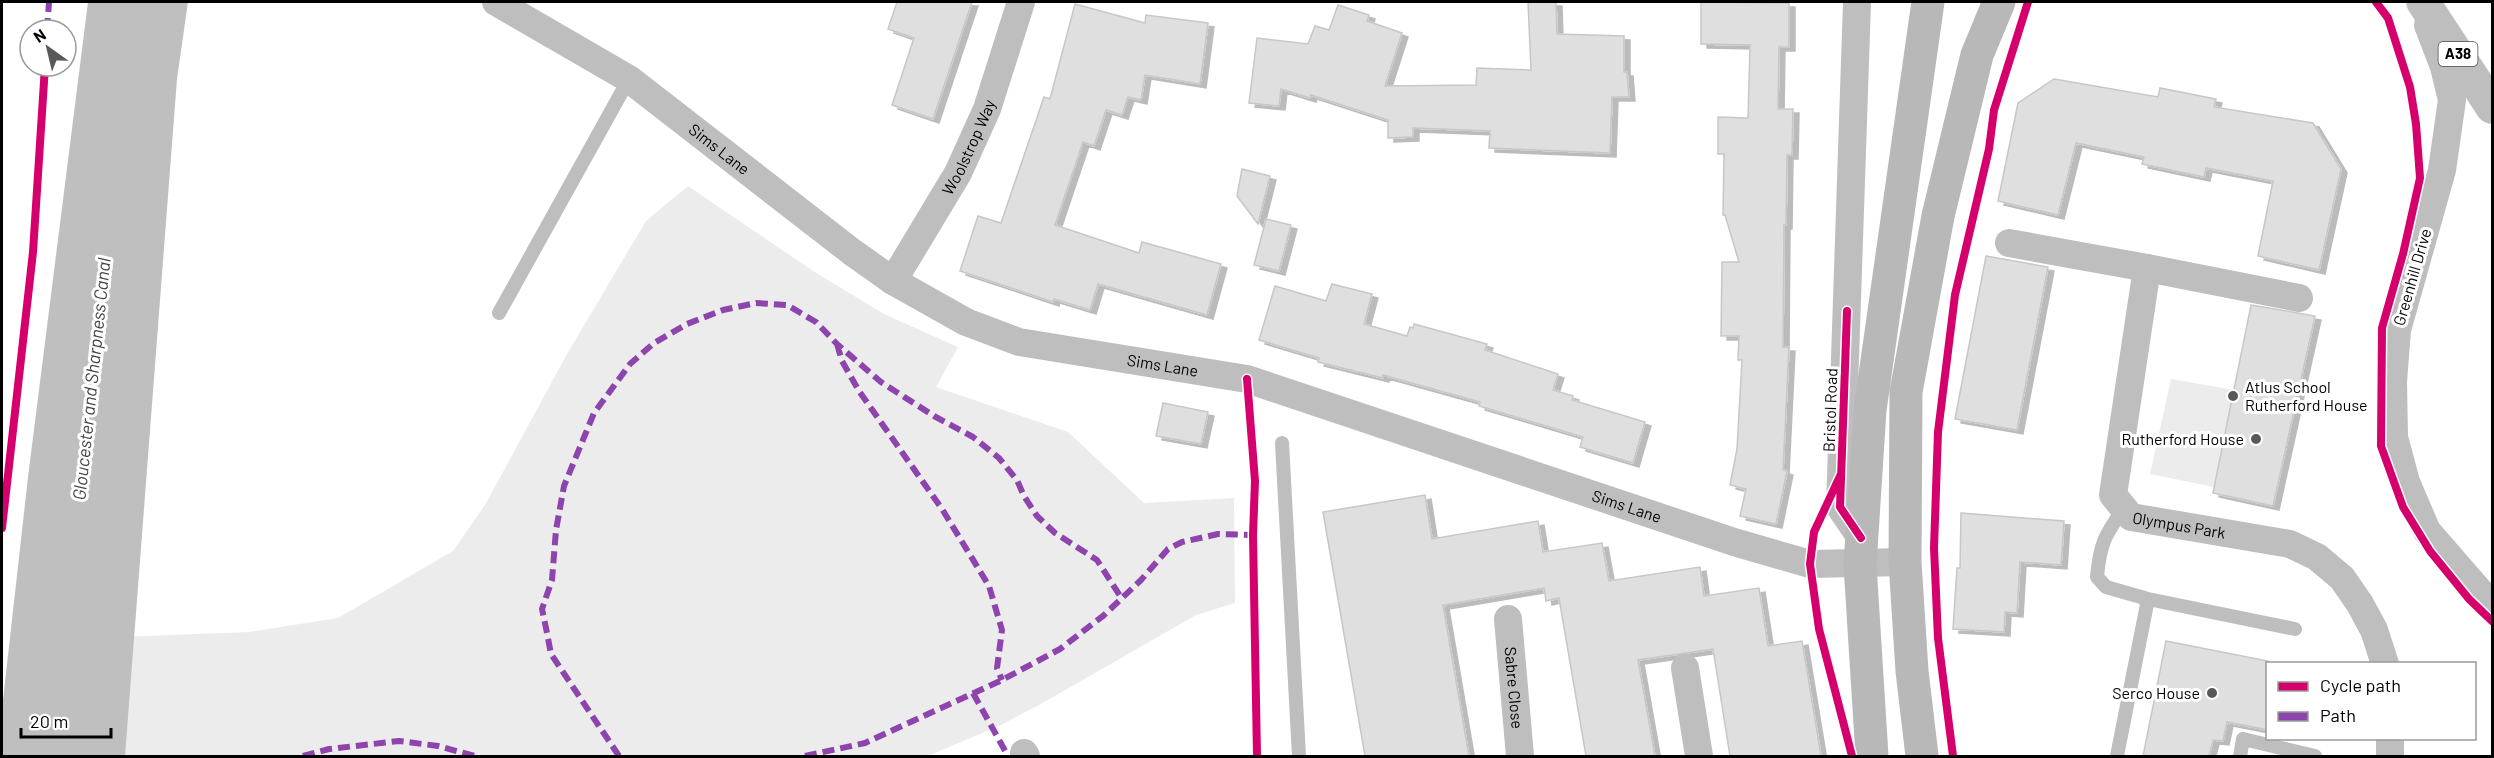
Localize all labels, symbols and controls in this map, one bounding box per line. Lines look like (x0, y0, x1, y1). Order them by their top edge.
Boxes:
north arrow (18, 18, 78, 78)
text: N (30, 24, 49, 46)
road number: A38 (2438, 42, 2478, 66)
street label: Woolstrop Way (937, 97, 999, 198)
street label: Sims Lane (685, 119, 754, 178)
street label: Greenhill Drive (2389, 226, 2434, 328)
water label: Gloucester and Sharpness Canal (67, 257, 115, 501)
street label: Sims Lane (1126, 350, 1200, 380)
street label: Bristol Road (1819, 368, 1840, 452)
place label: Atlus School Rutherford House (2245, 377, 2368, 414)
marker: Atlus School Rutherford House (2226, 389, 2240, 403)
place label: Rutherford House (2121, 429, 2244, 448)
marker: Rutherford House (2249, 432, 2263, 446)
street label: Sims Lane (1590, 485, 1664, 526)
street label: Olympus Park (2131, 507, 2227, 542)
street label: Sabre Close (1501, 646, 1528, 729)
legend (2266, 662, 2476, 740)
text: Cycle path (2320, 674, 2401, 696)
place label: Serco House (2112, 683, 2200, 702)
marker: Serco House (2205, 686, 2219, 700)
scale bar (21, 701, 111, 739)
text: Path (2320, 704, 2356, 726)
text: 20 m (30, 710, 68, 732)

